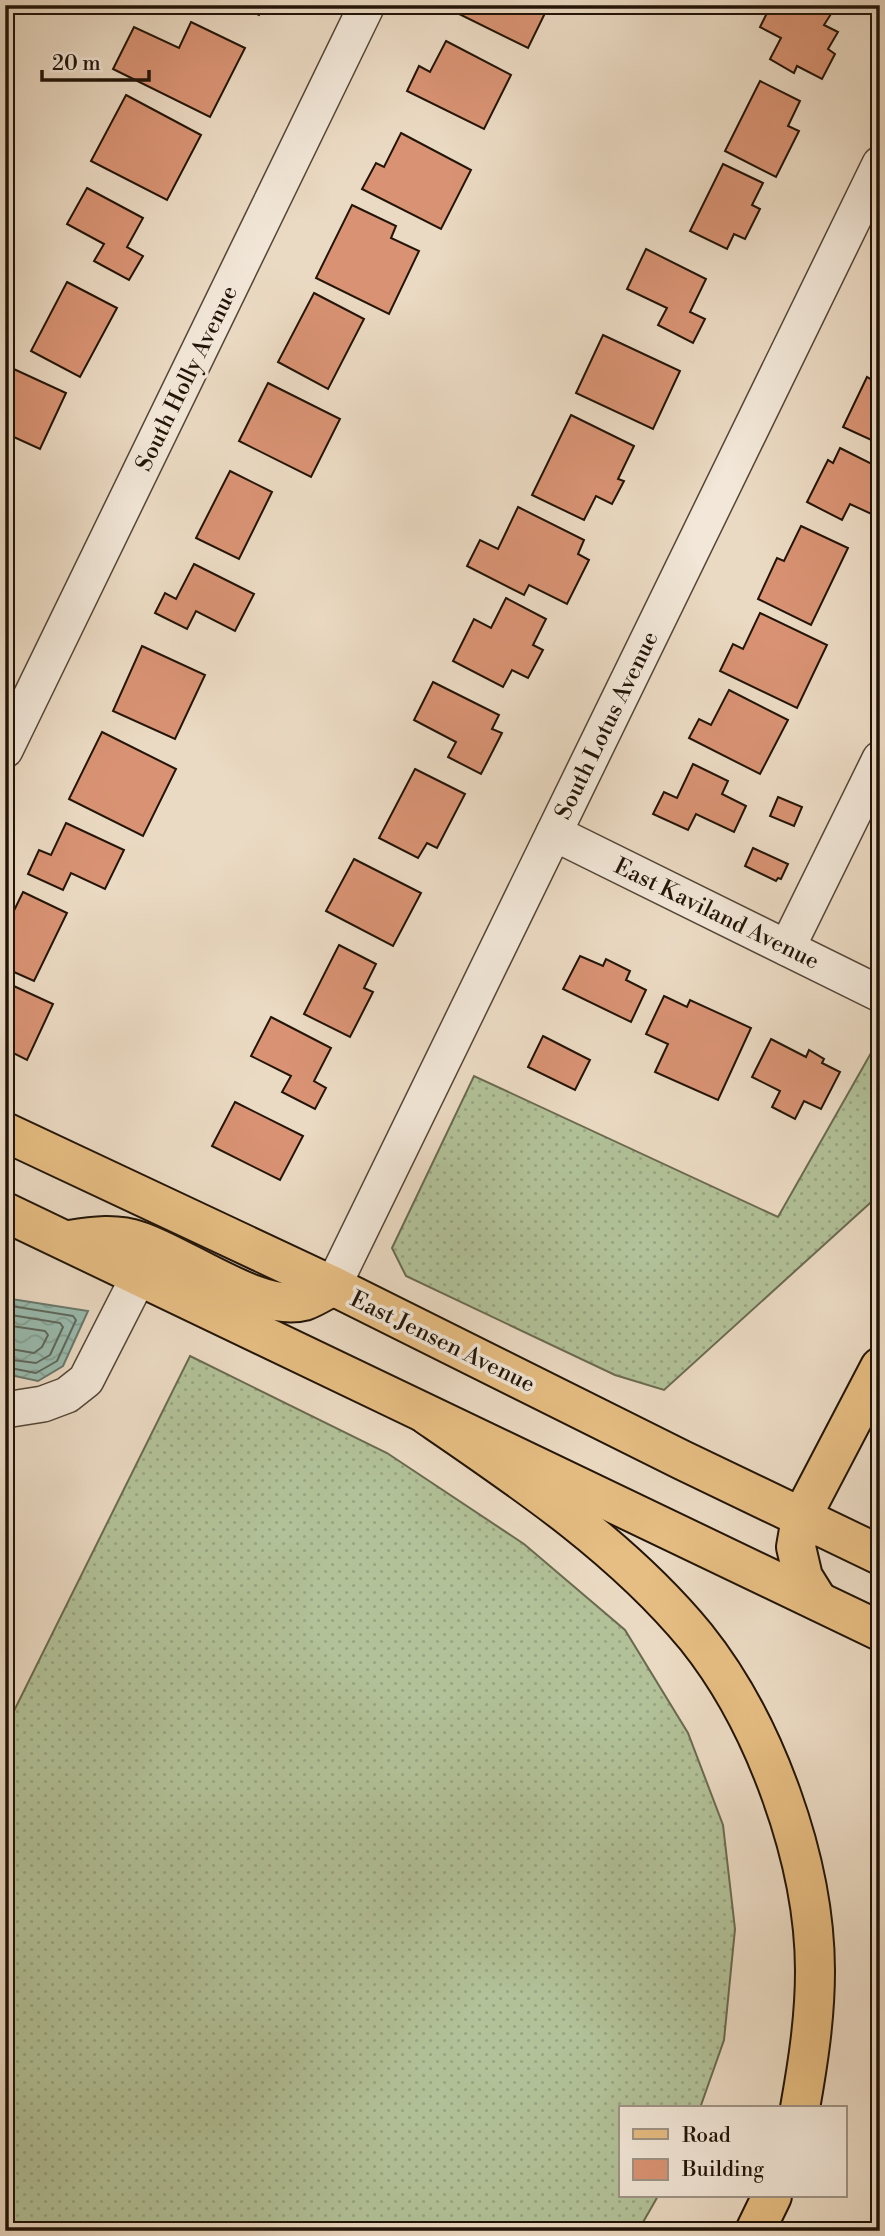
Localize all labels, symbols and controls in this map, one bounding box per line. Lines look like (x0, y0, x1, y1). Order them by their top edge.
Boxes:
scale bar (42, 38, 149, 82)
text: 20 m (52, 51, 101, 77)
street label: South Holly Avenue (130, 281, 244, 476)
street label: South Lotus Avenue (549, 627, 665, 824)
street label: East Kaviland Avenue (609, 852, 824, 976)
street label: East Jensen Avenue (346, 1285, 539, 1399)
legend (619, 2106, 846, 2198)
text: Road (682, 2123, 731, 2149)
text: Building (681, 2157, 764, 2183)

